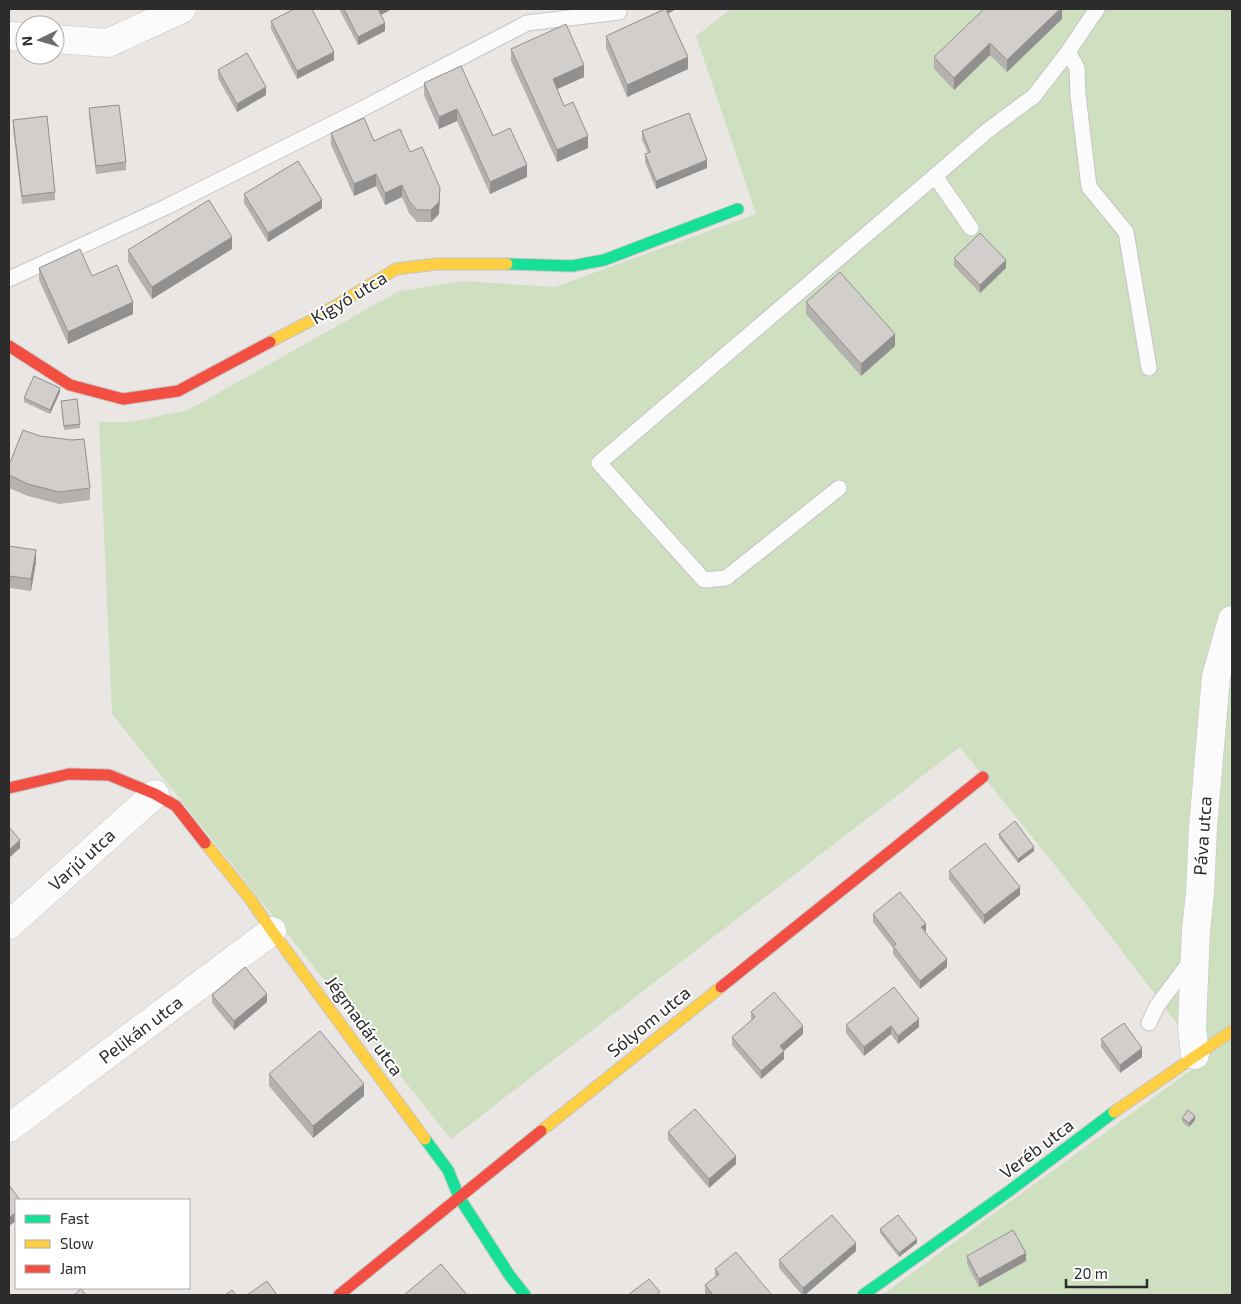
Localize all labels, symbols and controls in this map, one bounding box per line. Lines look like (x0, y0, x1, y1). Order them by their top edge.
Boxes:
north arrow (15, 15, 65, 65)
text: N (18, 35, 35, 47)
street label: Kígyó utca (307, 266, 390, 328)
street label: Páva utca (1188, 795, 1216, 876)
street label: Varjú utca (43, 824, 119, 895)
street label: Jégmadár utca (321, 971, 408, 1080)
street label: Sólyom utca (602, 981, 694, 1061)
street label: Pelikán utca (94, 991, 187, 1068)
street label: Veréb utca (995, 1113, 1078, 1183)
legend (15, 1199, 190, 1289)
text: Fast (60, 1209, 90, 1227)
text: Slow (60, 1234, 94, 1252)
scale bar (1066, 1256, 1147, 1288)
text: Jam (60, 1259, 86, 1277)
text: 20 m (1074, 1264, 1108, 1282)

